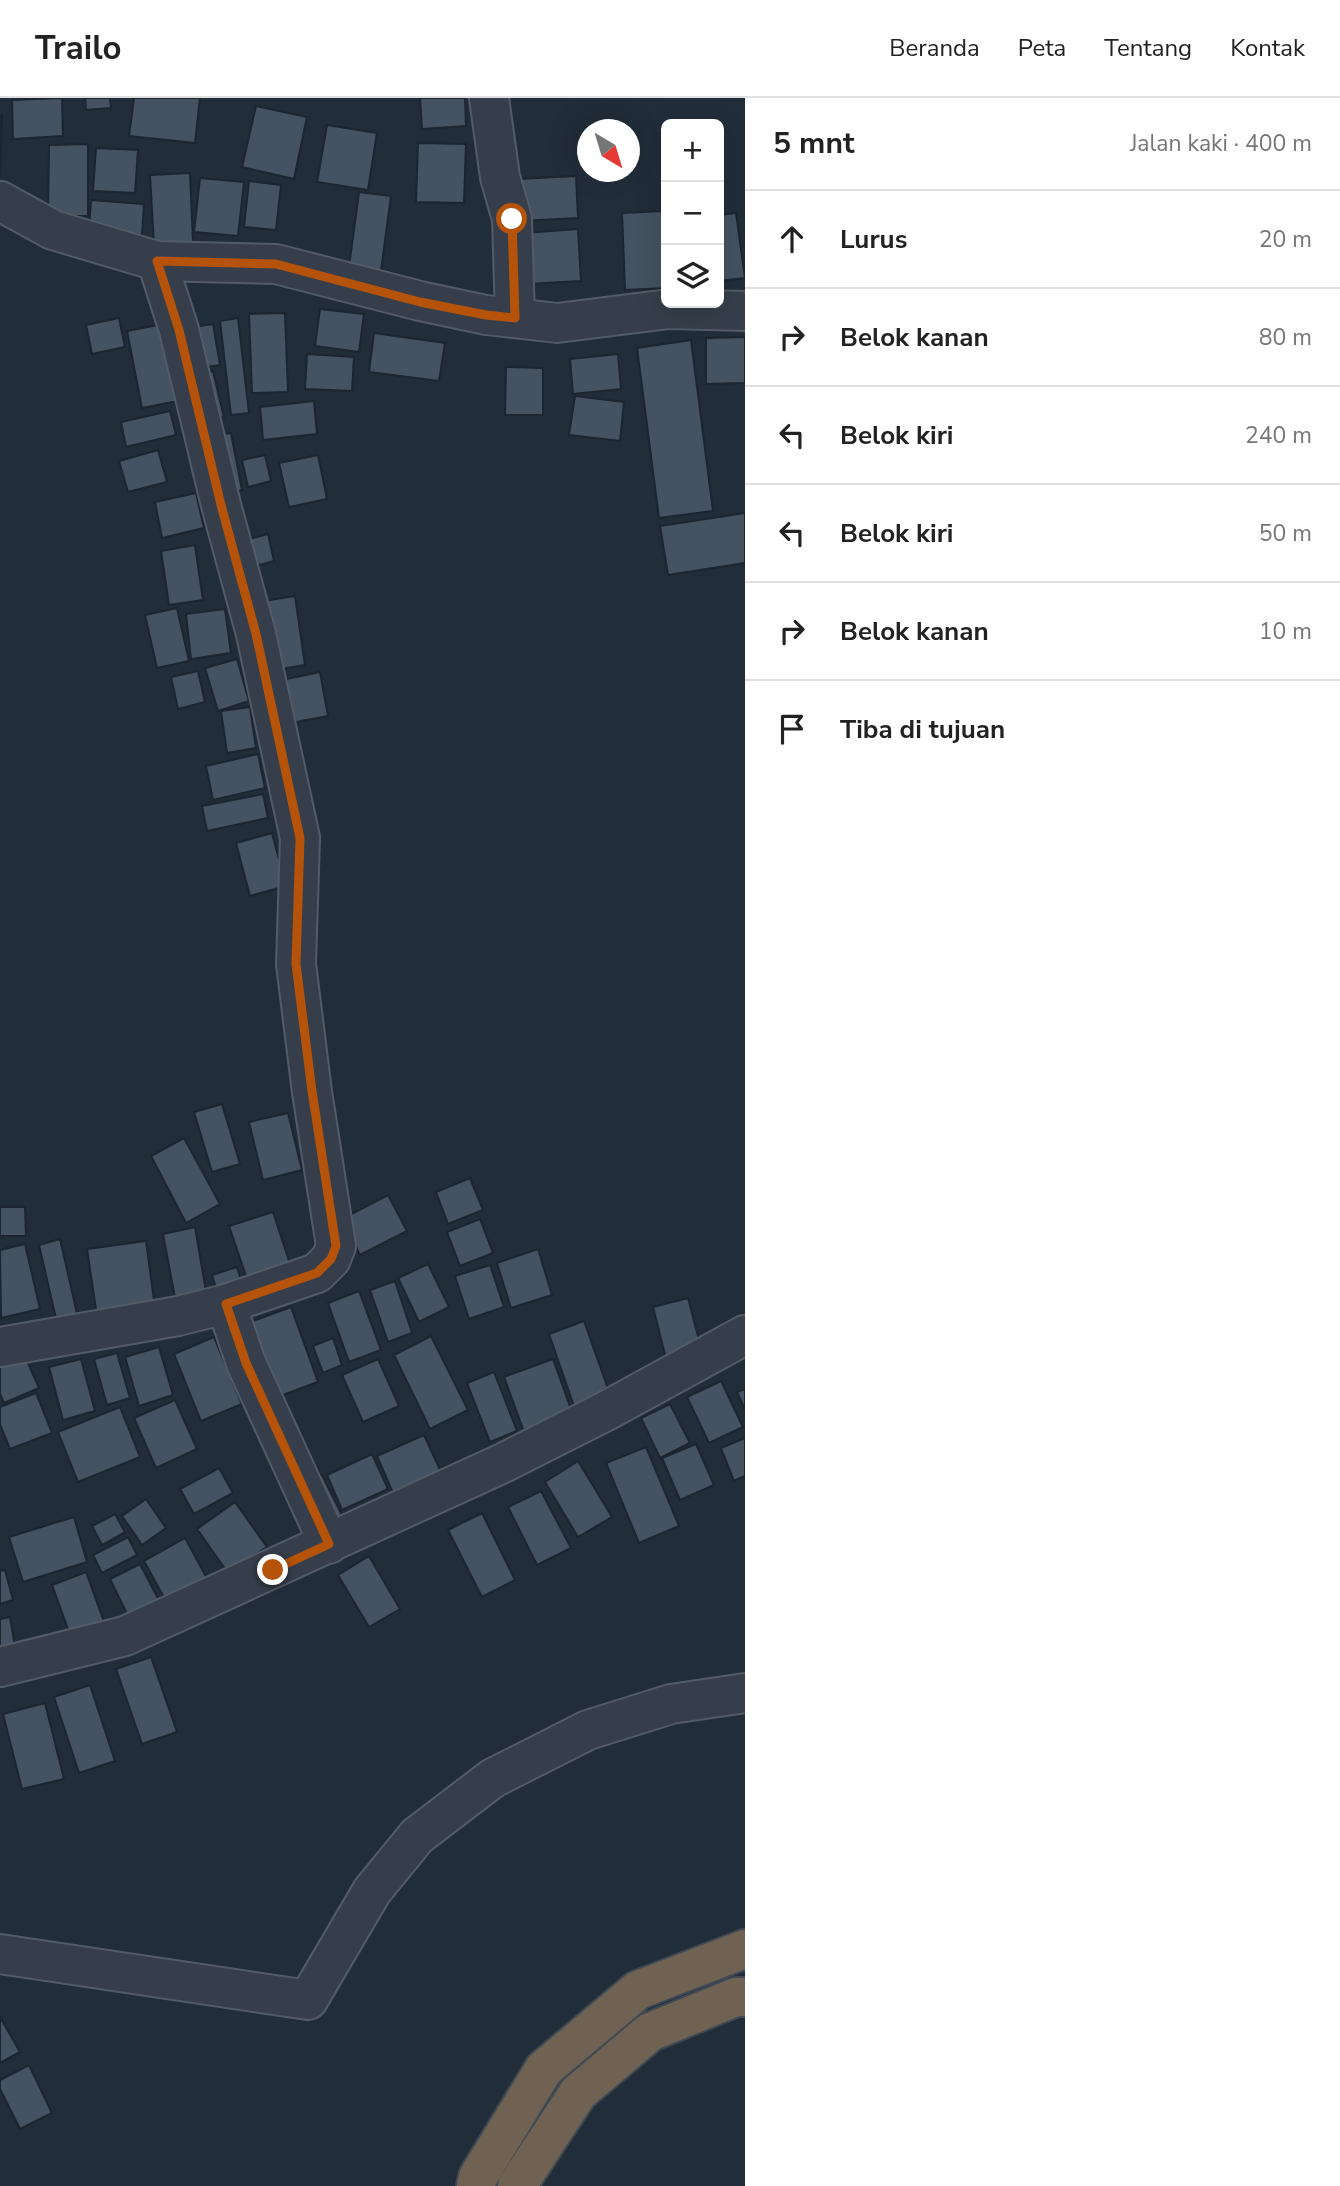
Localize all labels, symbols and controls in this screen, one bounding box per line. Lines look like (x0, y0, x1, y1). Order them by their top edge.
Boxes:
text: Trailo (35, 26, 122, 71)
text: Beranda (889, 32, 980, 64)
text: Peta (1018, 32, 1066, 64)
text: Tentang (1104, 32, 1192, 64)
text: Kontak (1230, 32, 1305, 64)
north arrow (577, 119, 640, 182)
map controls (661, 119, 724, 308)
button: + (661, 119, 724, 182)
text: 5 mnt (773, 123, 854, 164)
text: Jalan kaki · 400 m (1130, 128, 1312, 159)
button: − (661, 182, 724, 245)
route start (496, 203, 527, 234)
icon: ahead (773, 220, 811, 258)
text: Lurus (840, 222, 907, 257)
text: 20 m (1259, 224, 1312, 255)
button: layers (661, 245, 724, 308)
icon: right (773, 318, 811, 356)
text: Belok kanan (840, 320, 989, 355)
text: 80 m (1259, 322, 1312, 353)
icon: left (773, 416, 811, 454)
text: Belok kiri (840, 418, 953, 453)
text: 240 m (1245, 420, 1312, 451)
icon: left (773, 514, 811, 552)
text: Belok kiri (840, 516, 953, 551)
text: 50 m (1259, 518, 1312, 549)
icon: right (773, 612, 811, 650)
text: Belok kanan (840, 614, 989, 649)
text: 10 m (1259, 616, 1312, 647)
icon: arrive (773, 710, 811, 748)
text: Tiba di tujuan (840, 712, 1005, 747)
route end (257, 1554, 288, 1585)

